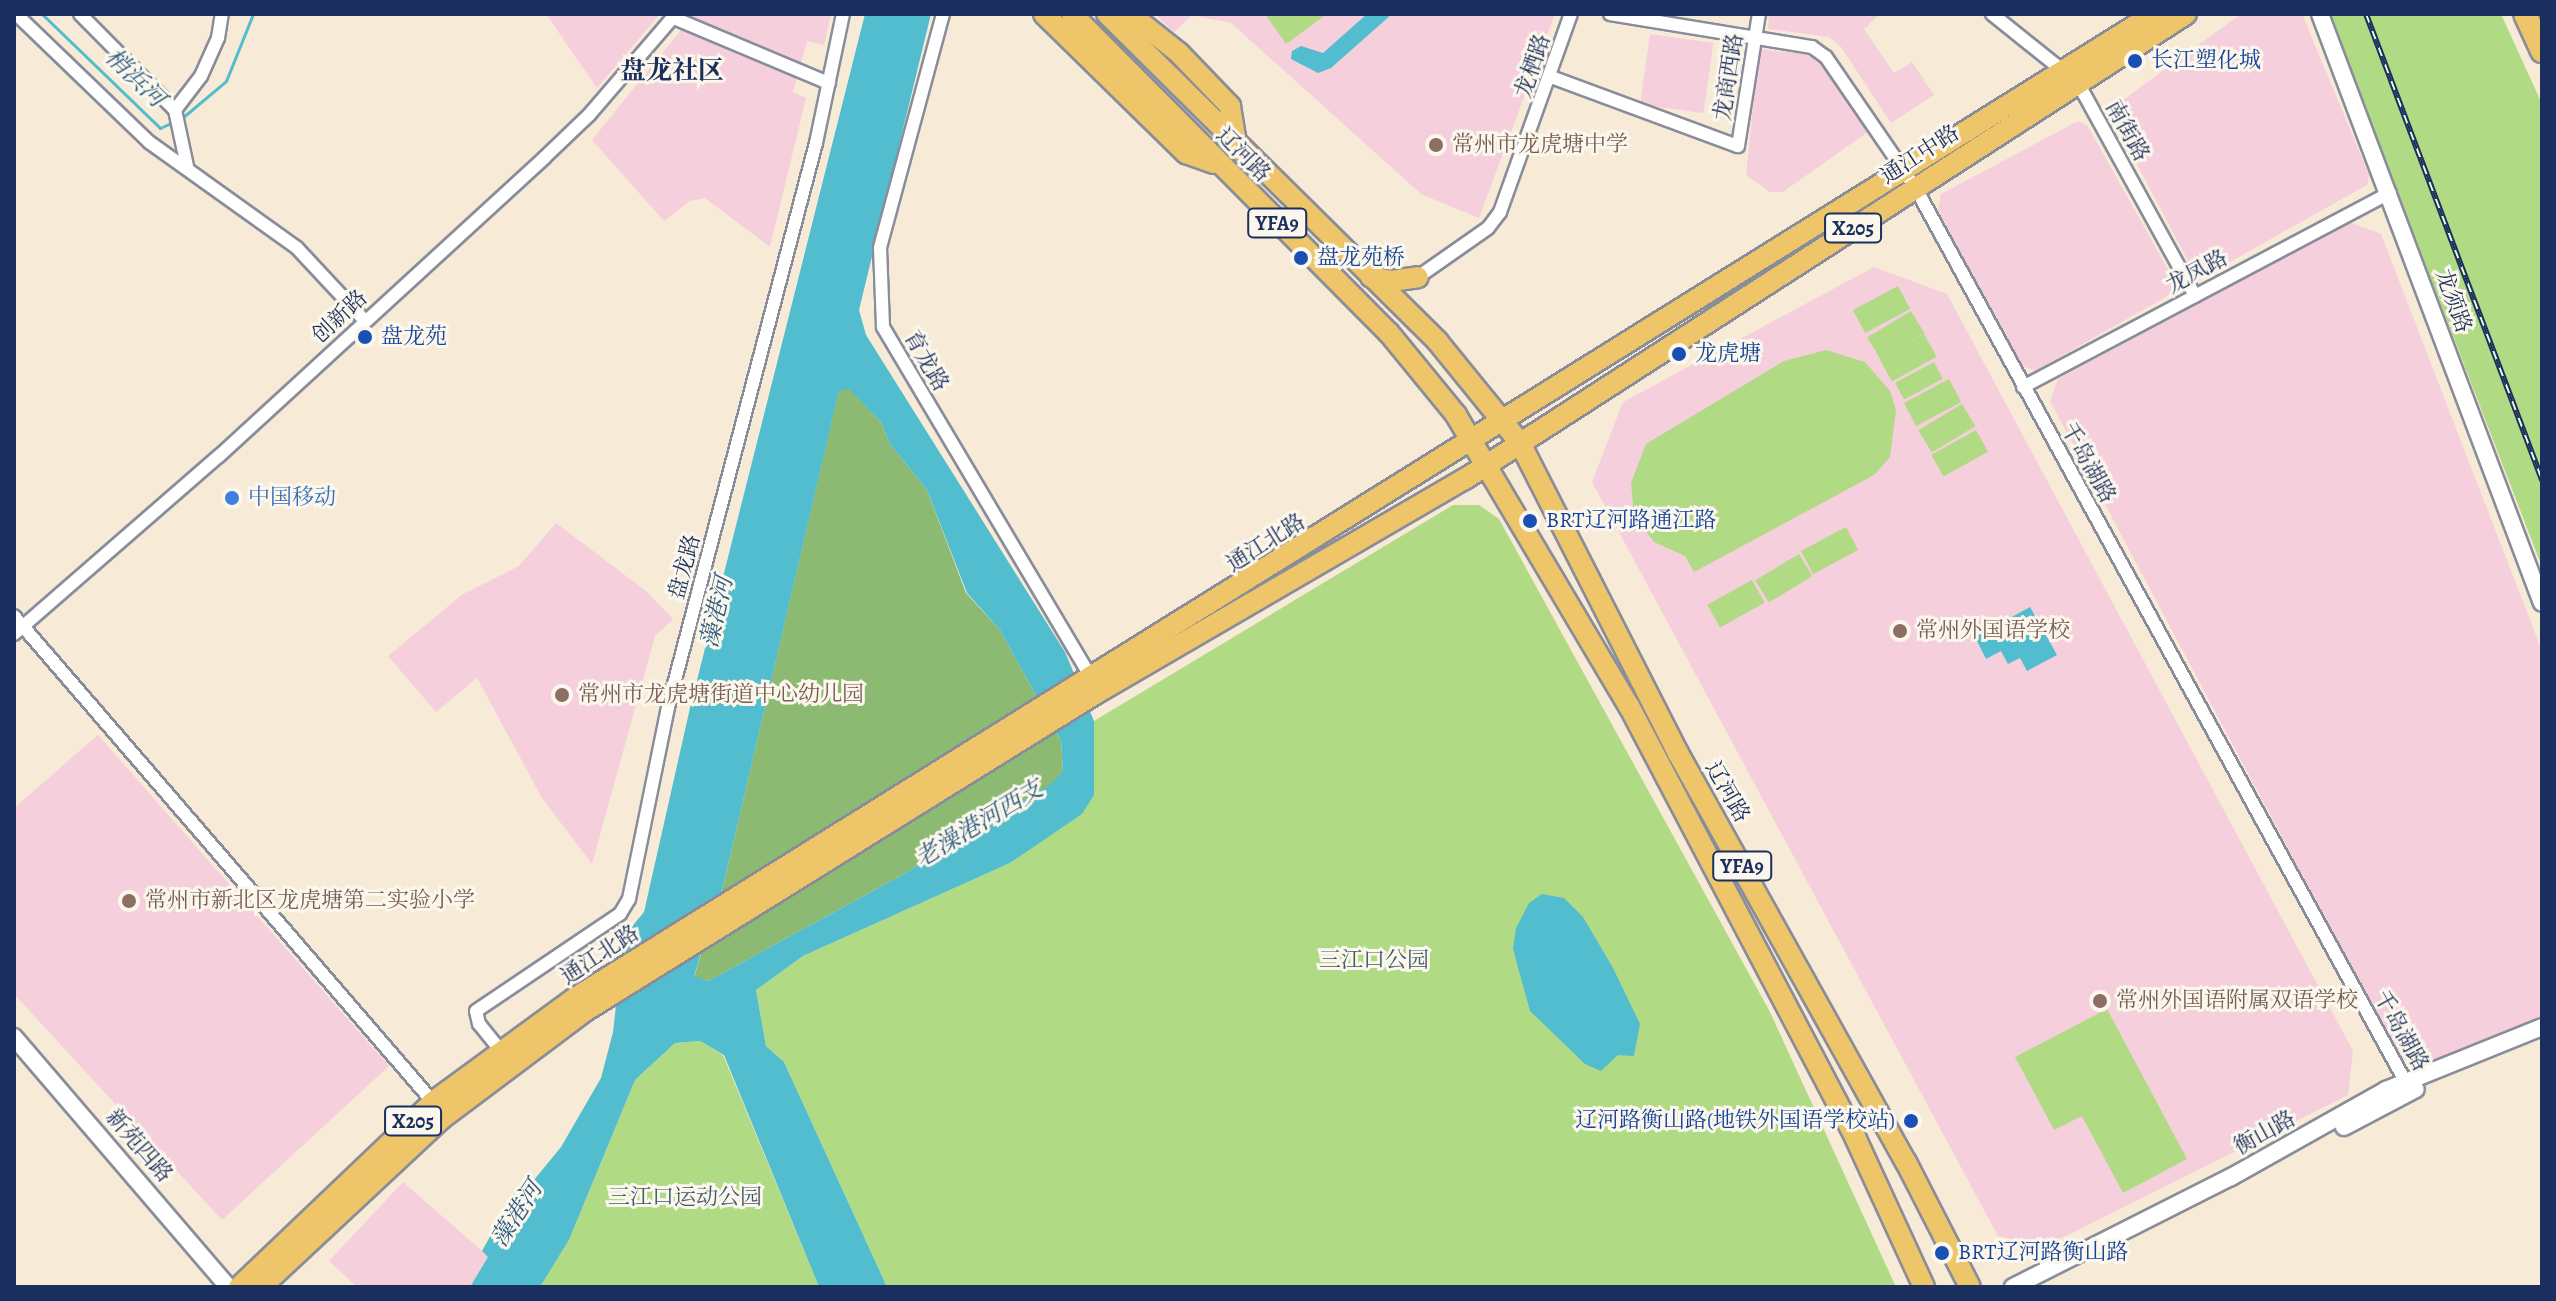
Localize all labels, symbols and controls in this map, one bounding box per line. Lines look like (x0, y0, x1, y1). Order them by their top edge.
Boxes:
street label: 龙栖路 (1510, 31, 1556, 101)
street label: 龙商西路 (1709, 31, 1749, 123)
water label: 梢浜河 (99, 43, 171, 113)
place label: 长江塑化城 (2151, 48, 2261, 74)
marker: 长江塑化城 (2126, 52, 2144, 70)
district label: 盘龙社区 (620, 55, 724, 87)
street label: 南街路 (2099, 96, 2155, 166)
street label: 通江中路 (1876, 120, 1964, 190)
street label: 辽河路 (1210, 122, 1276, 188)
place label: 常州市龙虎塘中学 (1452, 132, 1628, 158)
marker: 常州市龙虎塘中学 (1427, 136, 1445, 154)
road number: YFA9 (1247, 207, 1307, 239)
road number: X205 (1823, 212, 1883, 244)
place label: 盘龙苑桥 (1317, 245, 1405, 271)
street label: 龙凤路 (2162, 245, 2232, 299)
marker: 盘龙苑桥 (1292, 249, 1310, 267)
street label: 龙须路 (2429, 265, 2477, 337)
street label: 创新路 (307, 285, 373, 349)
place label: 盘龙苑 (381, 324, 447, 350)
street label: 育龙路 (898, 326, 954, 396)
marker: 盘龙苑 (356, 328, 374, 346)
place label: 龙虎塘 (1695, 341, 1761, 367)
marker: 龙虎塘 (1670, 345, 1688, 363)
street label: 千岛湖路 (2055, 418, 2121, 508)
place label: 中国移动 (248, 485, 336, 511)
marker: 中国移动 (223, 489, 241, 507)
street label: 通江北路 (1222, 508, 1310, 578)
place label: BRT辽河路通江路 (1546, 508, 1717, 534)
marker: BRT辽河路通江路 (1521, 512, 1539, 530)
street label: 盘龙路 (664, 532, 706, 602)
water label: 藻港河 (695, 574, 739, 650)
place label: 常州外国语学校 (1916, 618, 2070, 644)
marker: 常州外国语学校 (1891, 622, 1909, 640)
place label: 常州市龙虎塘街道中心幼儿园 (578, 682, 864, 708)
marker: 常州市龙虎塘街道中心幼儿园 (553, 686, 571, 704)
street label: 辽河路 (1699, 757, 1755, 827)
water label: 老澡港河西支 (910, 775, 1048, 873)
road number: YFA9 (1712, 850, 1772, 882)
place label: 常州市新北区龙虎塘第二实验小学 (145, 888, 475, 914)
marker: 常州市新北区龙虎塘第二实验小学 (120, 892, 138, 910)
street label: 通江北路 (556, 920, 644, 990)
park label: 三江口公园 (1319, 948, 1429, 974)
street label: 千岛湖路 (2368, 986, 2434, 1076)
place label: 常州外国语附属双语学校 (2116, 988, 2358, 1014)
marker: 常州外国语附属双语学校 (2091, 992, 2109, 1010)
street label: 新苑四路 (100, 1104, 178, 1188)
road number: X205 (383, 1105, 443, 1137)
street label: 衡山路 (2230, 1105, 2300, 1161)
place label: 辽河路衡山路(地铁外国语学校站) (1575, 1108, 1895, 1134)
marker: 辽河路衡山路(地铁外国语学校站) (1902, 1112, 1920, 1130)
water label: 藻港河 (485, 1176, 549, 1252)
park label: 三江口运动公园 (608, 1185, 762, 1211)
place label: BRT辽河路衡山路 (1958, 1240, 2129, 1266)
marker: BRT辽河路衡山路 (1933, 1244, 1951, 1262)

